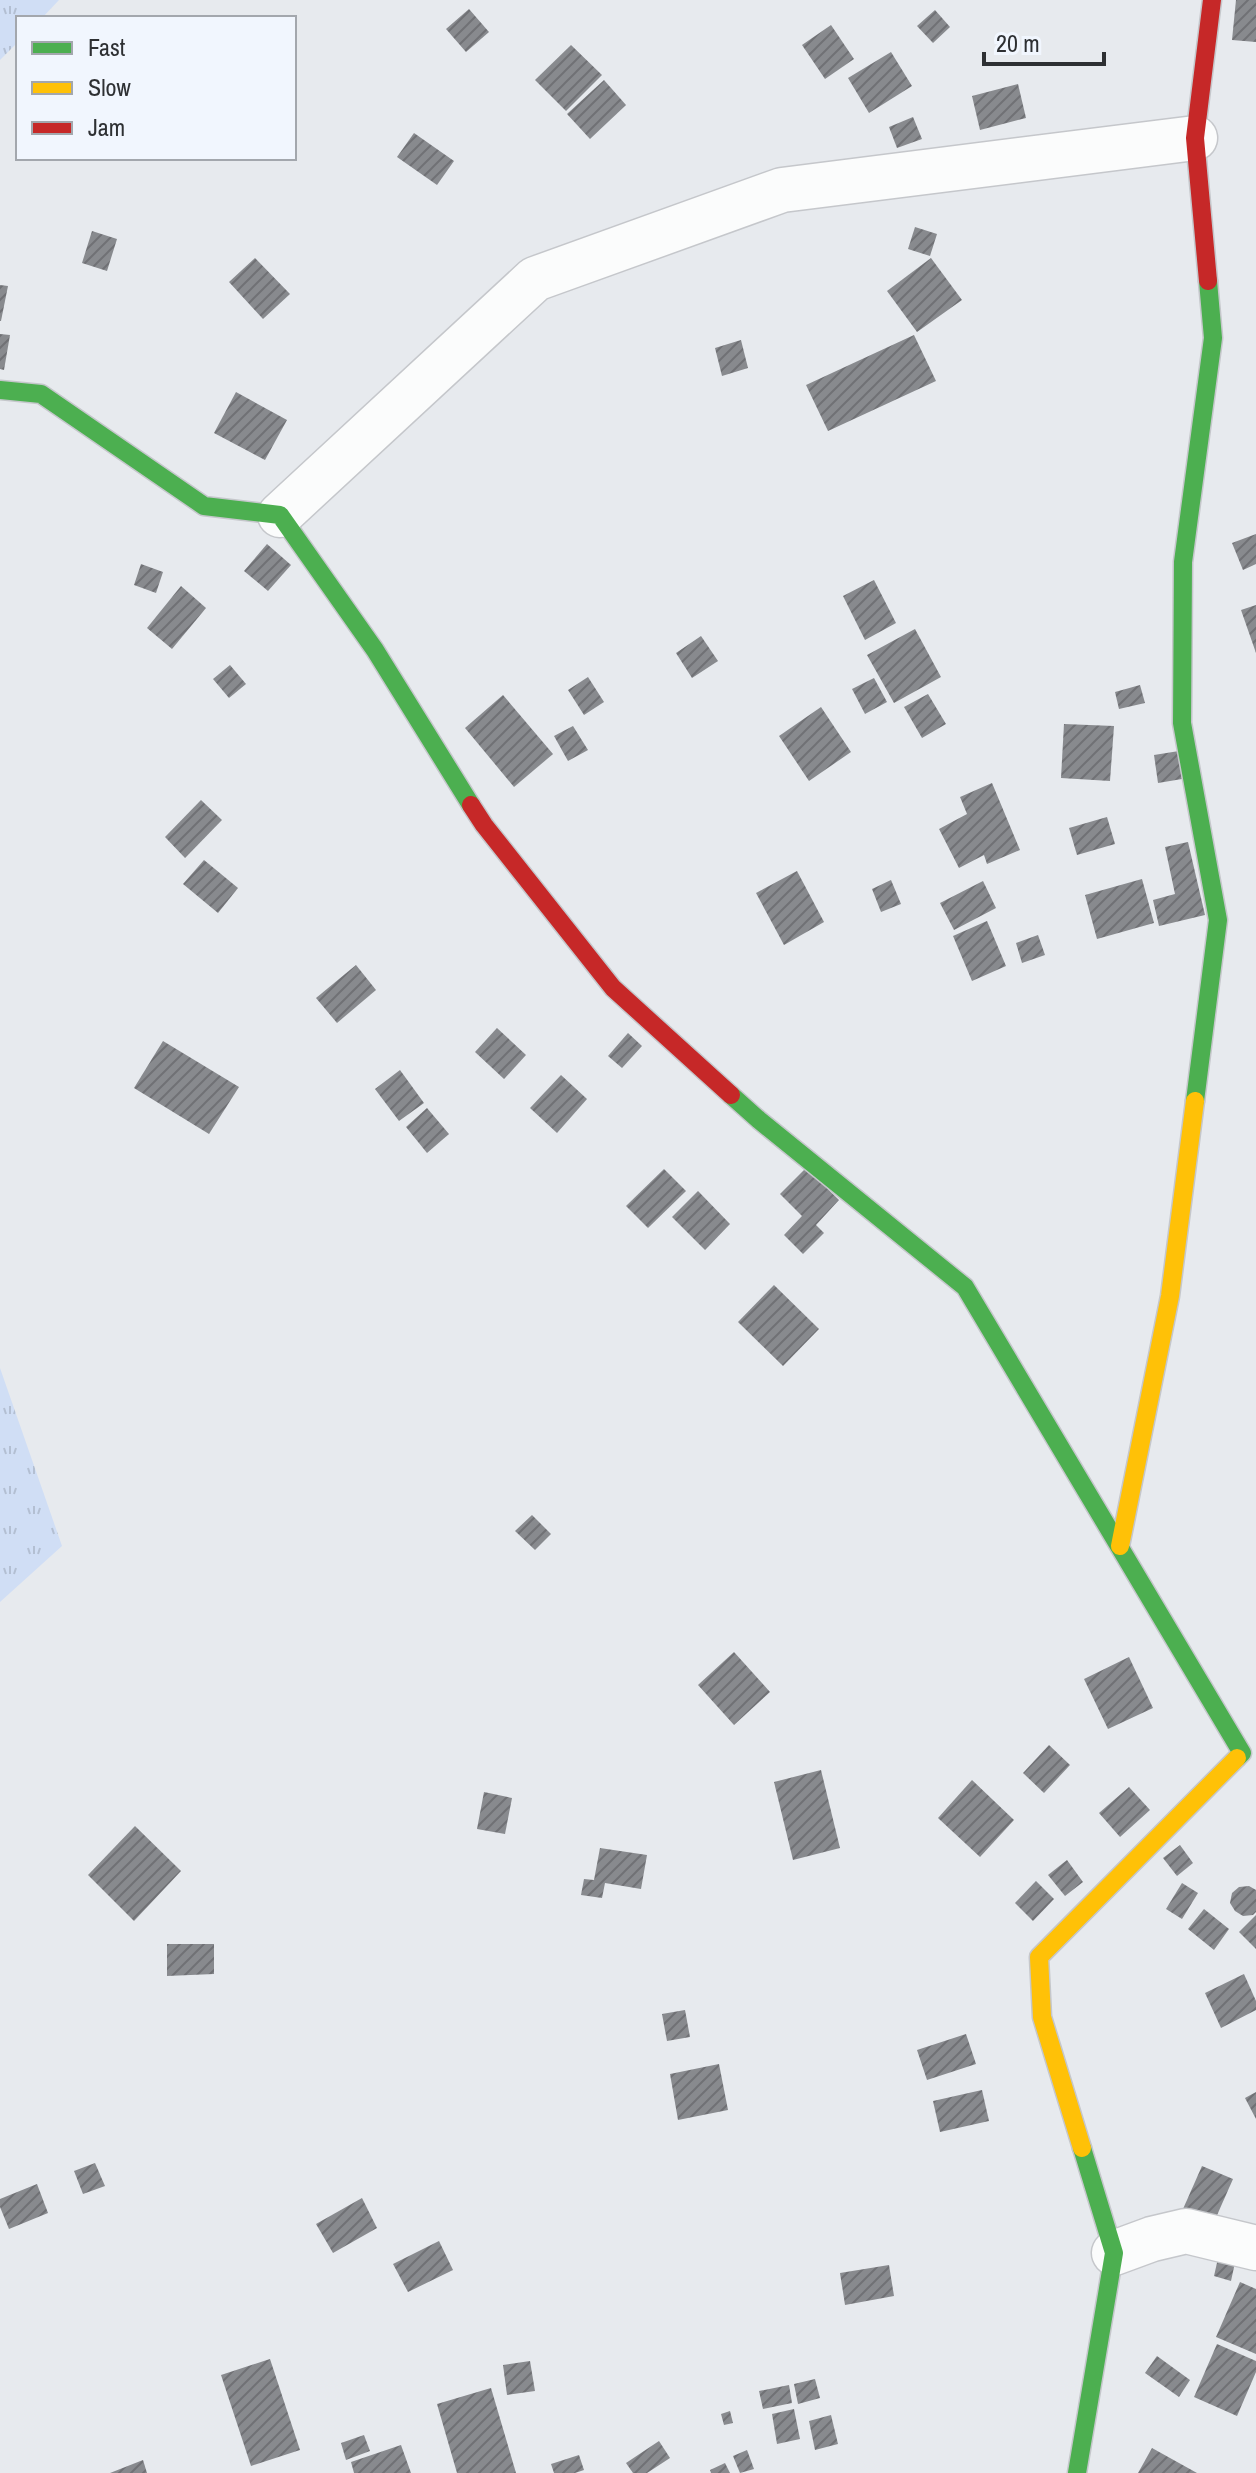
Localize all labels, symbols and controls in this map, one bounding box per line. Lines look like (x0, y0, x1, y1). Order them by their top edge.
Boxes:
legend (16, 16, 296, 160)
scale bar (984, 16, 1104, 66)
text: 20 m (996, 27, 1040, 59)
text: Fast (88, 31, 126, 63)
text: Slow (88, 71, 131, 103)
text: Jam (88, 111, 125, 143)

